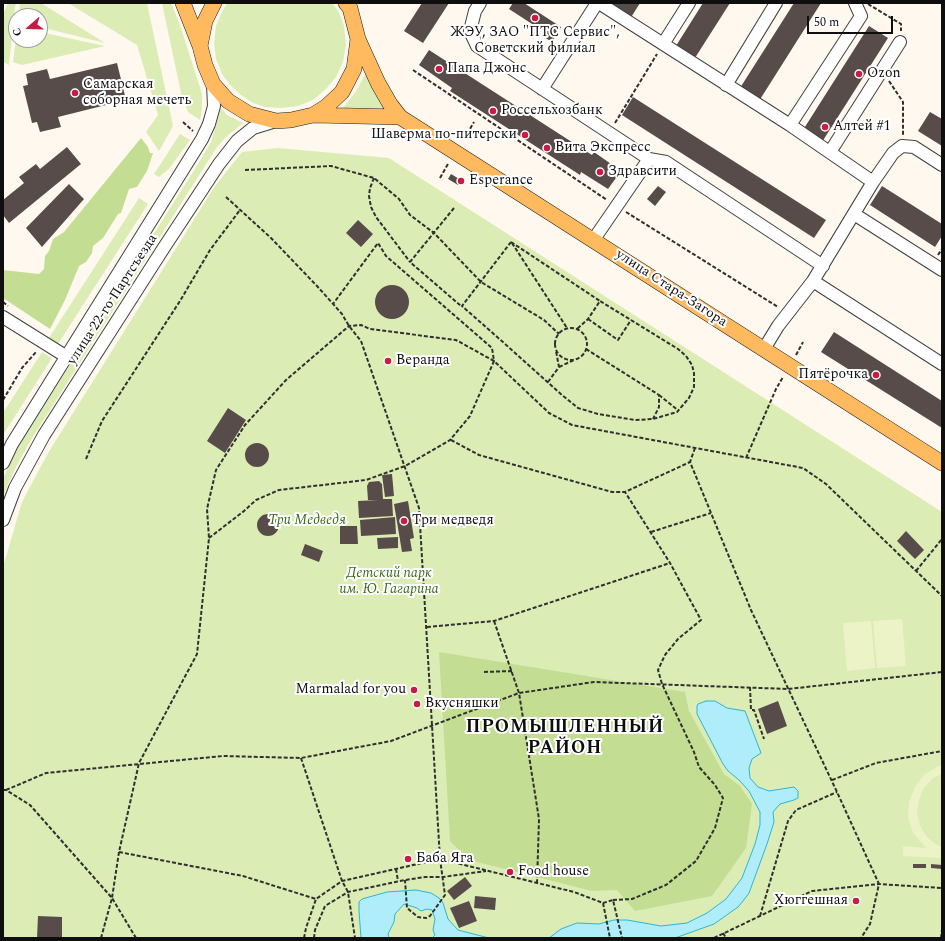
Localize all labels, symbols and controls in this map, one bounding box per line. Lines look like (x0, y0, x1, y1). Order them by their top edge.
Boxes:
north arrow (8, 8, 48, 48)
scale bar (809, 8, 895, 34)
marker: ЖЭУ, ЗАО "ПТС Сервис", Советский филиал (530, 13, 540, 23)
text: 50 m (814, 13, 839, 32)
text: С (8, 25, 27, 39)
place label: ЖЭУ, ЗАО "ПТС Сервис", Советский филиал (450, 25, 620, 58)
place label: Папа Джонс (447, 61, 527, 77)
marker: Папа Джонс (434, 64, 444, 74)
place label: Ozon (867, 66, 901, 82)
marker: Ozon (854, 69, 864, 79)
place label: Самарская соборная мечеть (83, 77, 191, 110)
marker: Самарская соборная мечеть (70, 88, 80, 98)
place label: Россельхозбанк (501, 103, 603, 119)
marker: Россельхозбанк (488, 106, 498, 116)
place label: Алтей #1 (833, 119, 890, 135)
marker: Алтей #1 (820, 122, 830, 132)
place label: Шаверма по-питерски (371, 127, 517, 143)
marker: Шаверма по-питерски (520, 130, 530, 140)
place label: Вита Экспресс (555, 140, 651, 156)
marker: Вита Экспресс (542, 143, 552, 153)
place label: Здравсити (608, 164, 677, 180)
marker: Здравсити (595, 167, 605, 177)
place label: Esperance (469, 173, 533, 189)
marker: Esperance (456, 176, 466, 186)
street label: улица 22-го Партсъезда (64, 231, 162, 369)
street label: улица Стара-Загора (612, 247, 730, 331)
place label: Веранда (396, 353, 450, 369)
marker: Веранда (383, 356, 393, 366)
place label: Пятёрочка (798, 367, 868, 383)
marker: Пятёрочка (871, 370, 881, 380)
park label: Три Медведя (268, 513, 346, 529)
place label: Три медведя (412, 513, 494, 529)
marker: Три медведя (399, 516, 409, 526)
park label: Детский парк им. Ю. Гагарина (339, 566, 439, 598)
place label: Marmalad for you (296, 682, 406, 698)
marker: Marmalad for you (409, 685, 419, 695)
place label: Вкусняшки (425, 696, 499, 712)
marker: Вкусняшки (412, 699, 422, 709)
district label: ПРОМЫШЛЕННЫЙ РАЙОН (466, 717, 664, 760)
place label: Баба Яга (416, 851, 473, 867)
marker: Баба Яга (403, 854, 413, 864)
place label: Food house (518, 864, 589, 880)
marker: Food house (505, 867, 515, 877)
place label: Хюггешная (774, 893, 848, 909)
marker: Хюггешная (851, 896, 861, 906)

